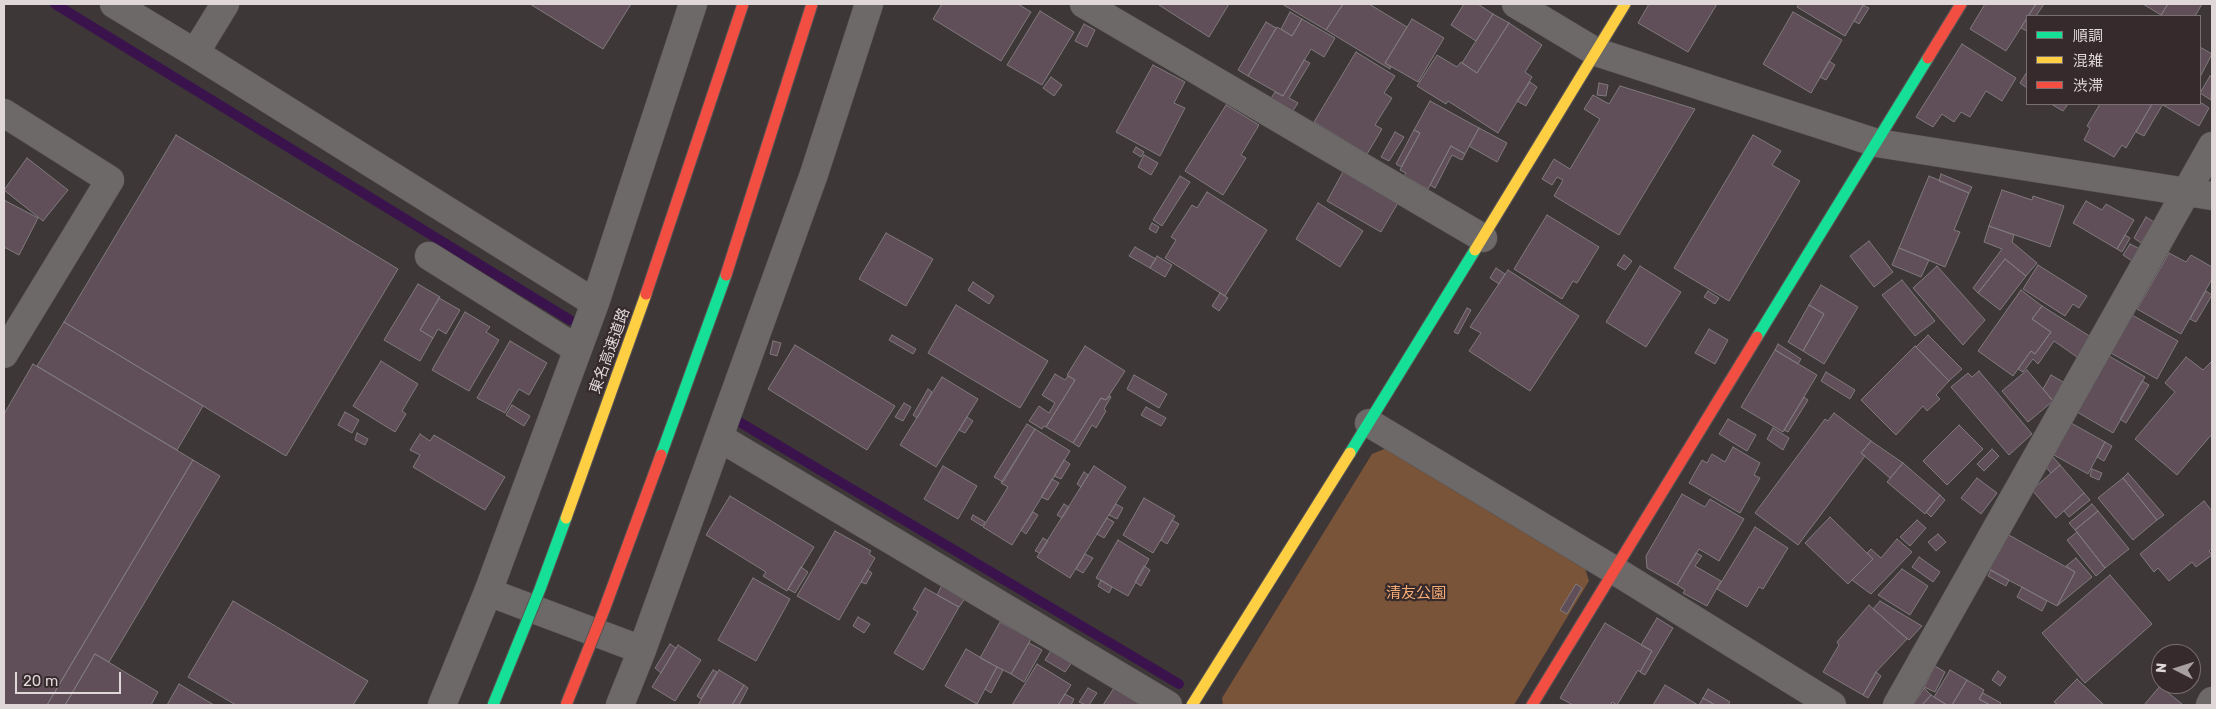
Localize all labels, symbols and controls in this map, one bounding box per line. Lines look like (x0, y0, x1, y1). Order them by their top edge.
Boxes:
legend (2026, 15, 2201, 105)
text: 順調 (2073, 27, 2103, 45)
text: 混雑 (2073, 52, 2103, 70)
text: 渋滞 (2073, 77, 2103, 95)
street label: 東名高速道路 (586, 306, 634, 396)
park label: 清友公園 (1386, 585, 1446, 603)
north arrow (2151, 644, 2201, 694)
scale bar (18, 662, 124, 694)
text: N (2153, 662, 2170, 674)
text: 20 m (23, 672, 58, 690)

